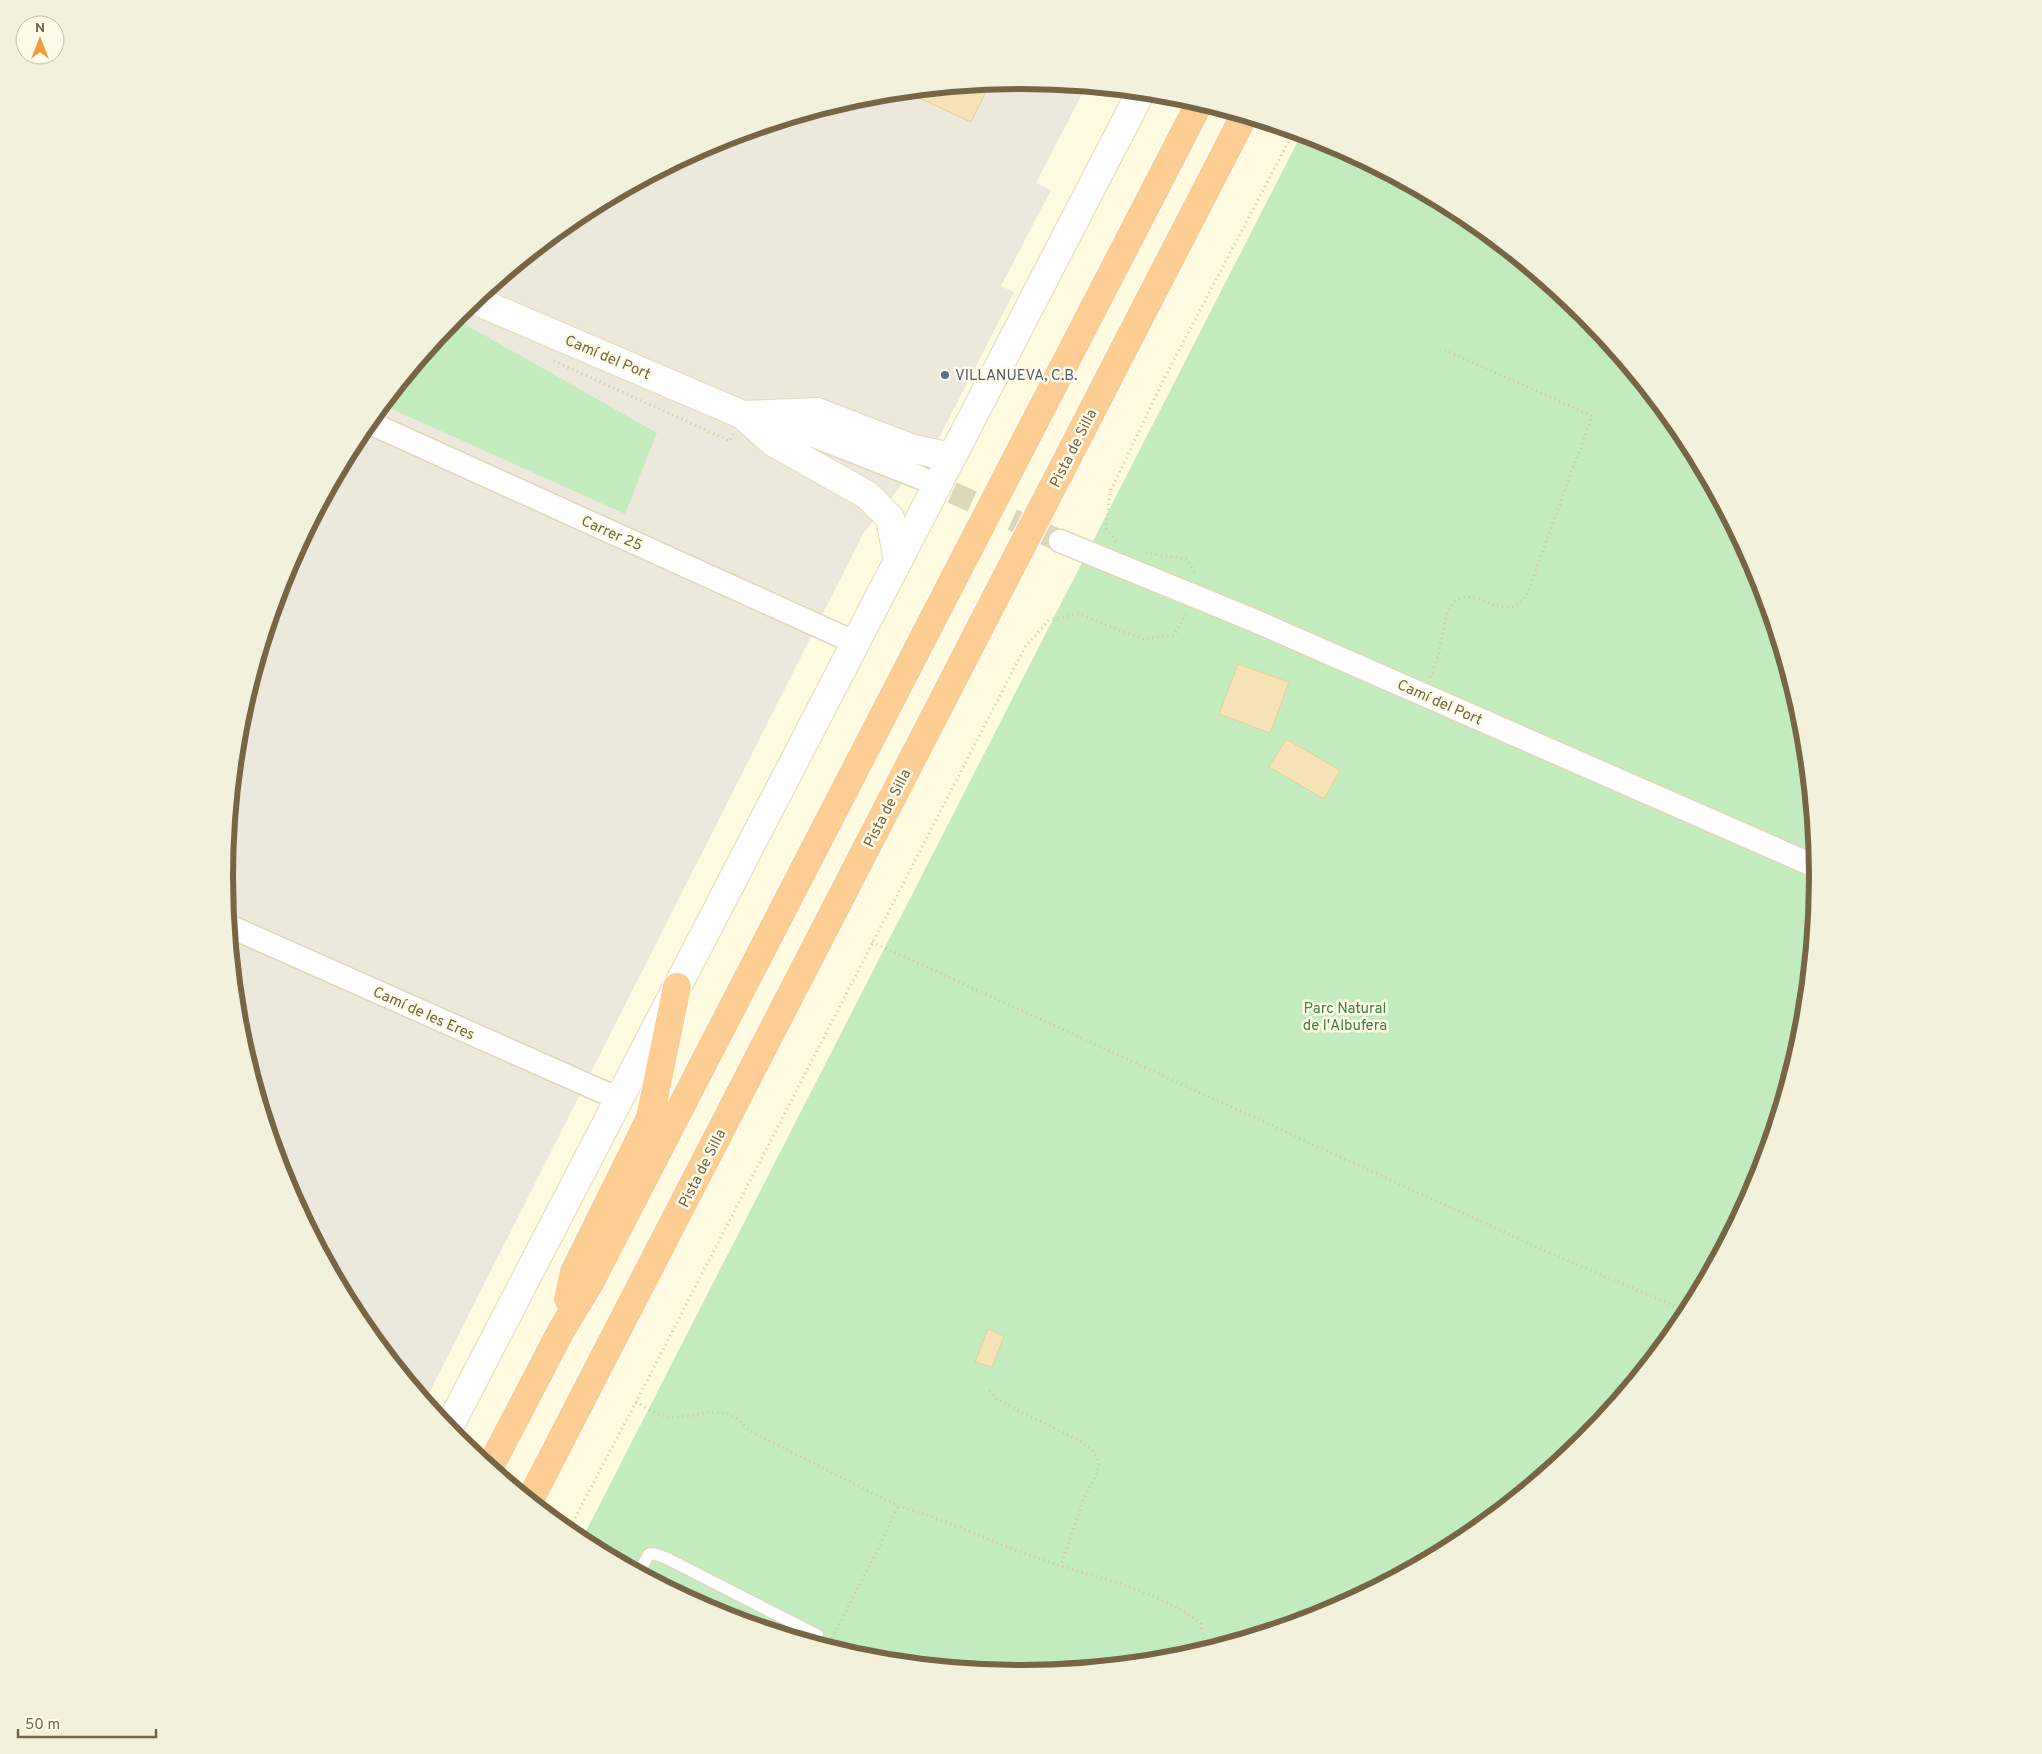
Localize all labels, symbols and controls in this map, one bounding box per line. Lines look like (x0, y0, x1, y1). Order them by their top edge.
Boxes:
north arrow (15, 15, 65, 65)
text: N (35, 20, 45, 37)
street label: Camí del Port (562, 332, 653, 385)
place label: VILLANUEVA, C.B. (955, 367, 1077, 386)
marker: VILLANUEVA, C.B. (939, 369, 951, 381)
street label: Pista de Silla (1046, 406, 1102, 491)
street label: Carrer 25 (578, 512, 645, 556)
street label: Camí del Port (1394, 676, 1485, 731)
street label: Pista de Silla (860, 766, 916, 851)
street label: Camí de les Eres (369, 983, 477, 1045)
park label: Parc Natural de l'Albufera (1303, 1000, 1387, 1036)
street label: Pista de Silla (675, 1126, 731, 1211)
scale bar (18, 1706, 155, 1738)
text: 50 m (25, 1716, 60, 1735)

